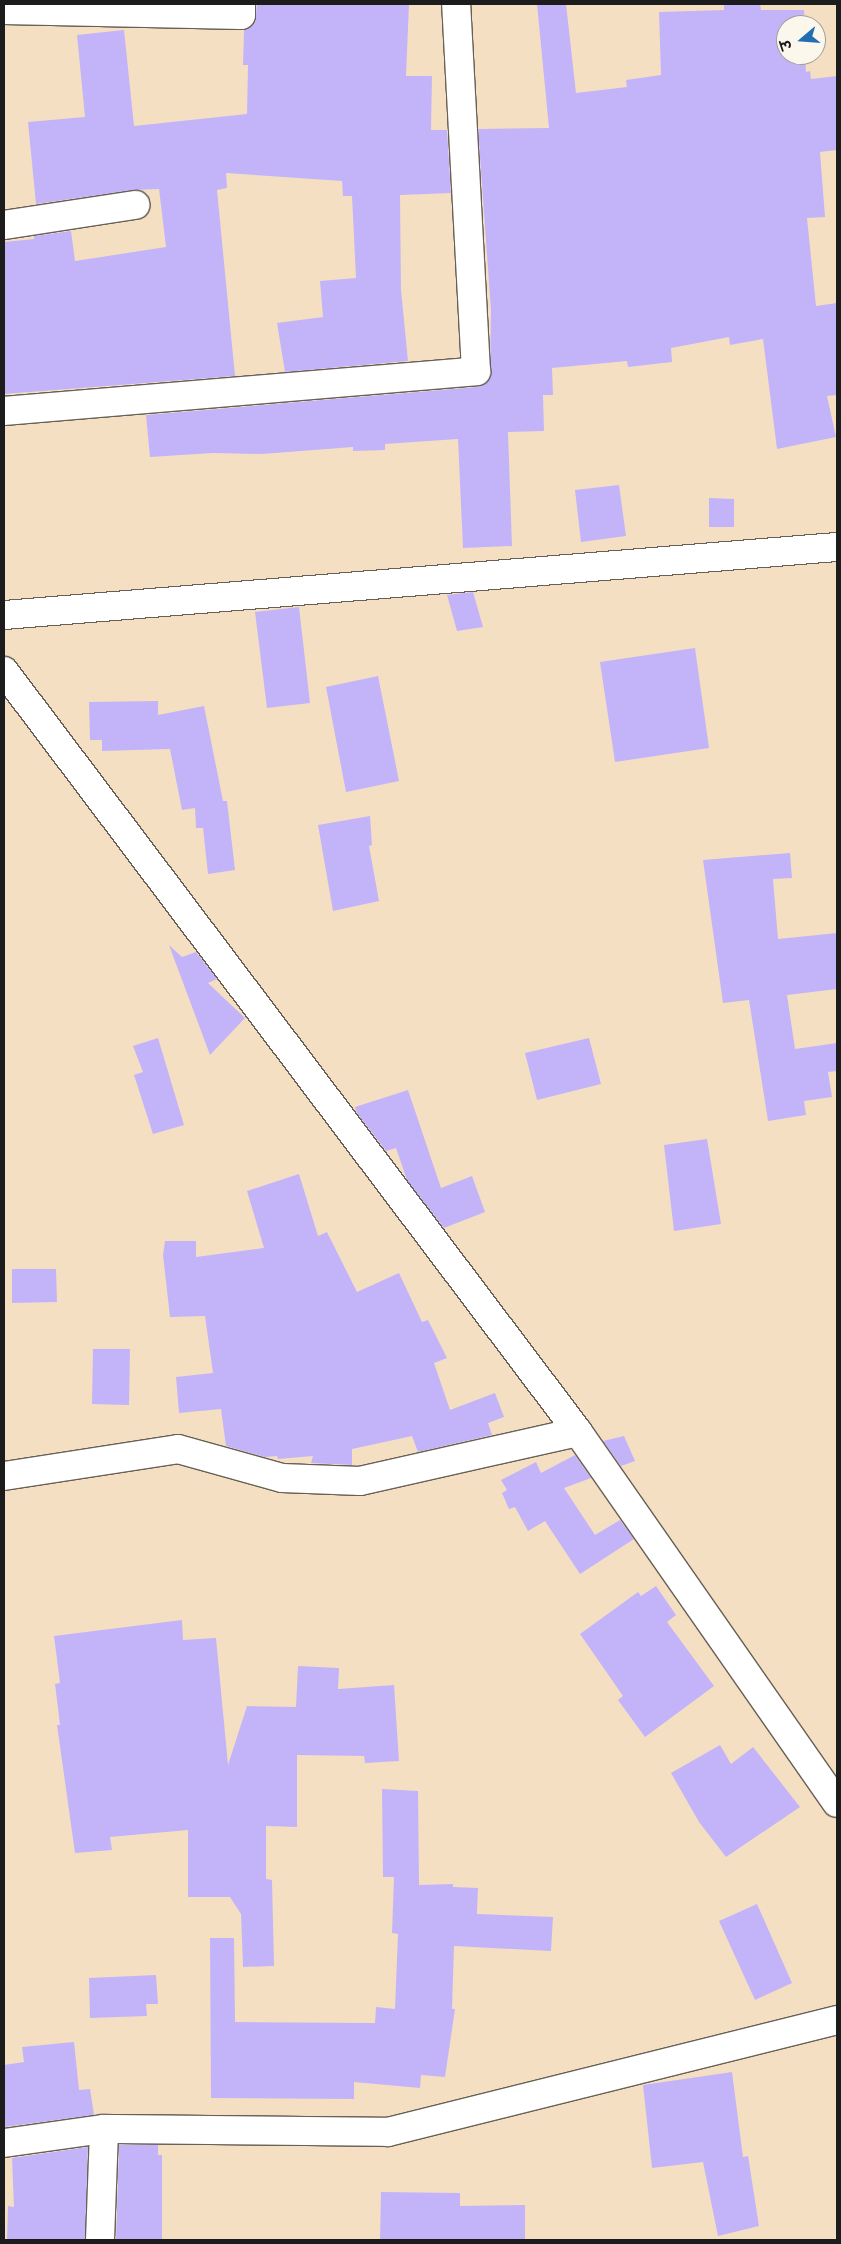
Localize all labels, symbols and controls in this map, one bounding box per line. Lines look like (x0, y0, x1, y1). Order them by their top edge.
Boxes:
north arrow (776, 15, 826, 65)
text: उ (776, 37, 799, 52)

